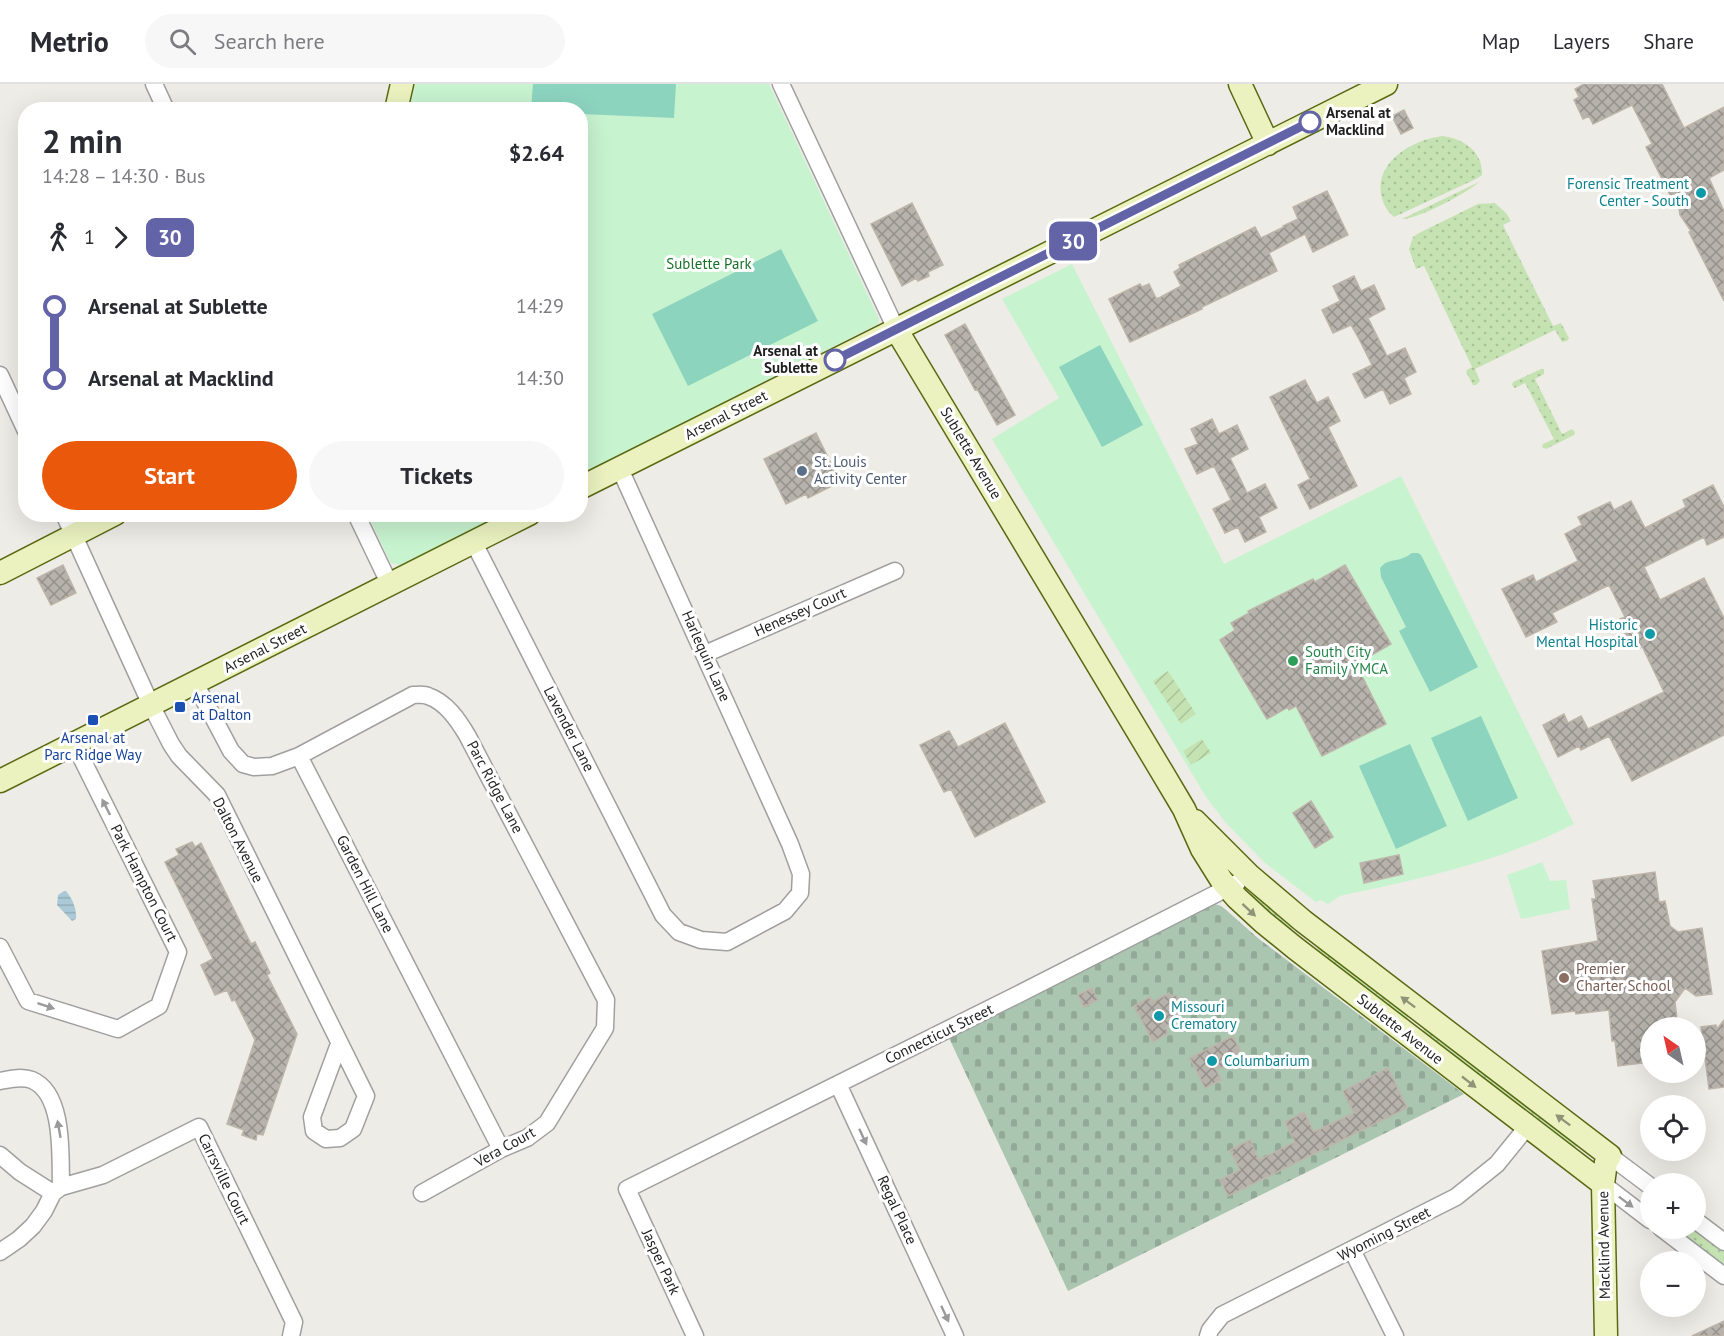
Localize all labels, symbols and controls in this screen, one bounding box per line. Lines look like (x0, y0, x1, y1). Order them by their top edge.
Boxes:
search box (145, 14, 565, 68)
text: Metrio (30, 23, 109, 60)
icon: search (166, 25, 199, 58)
text: Search here (214, 27, 325, 55)
text: Map (1482, 28, 1520, 55)
text: Layers (1553, 28, 1610, 55)
text: Share (1643, 28, 1694, 55)
place label: Arsenal at Macklind (1326, 103, 1392, 139)
marker: Arsenal at Macklind (1299, 111, 1321, 133)
text: 2 min (42, 119, 123, 162)
text: $2.64 (509, 139, 564, 167)
text: 14:28 – 14:30 · Bus (42, 163, 206, 189)
place label: Forensic Treatment Center - South (1567, 174, 1689, 210)
marker: Forensic Treatment Center - South (1694, 186, 1708, 200)
icon: walk (42, 221, 75, 254)
icon: forward (104, 221, 137, 254)
line badge: 30 (1046, 222, 1100, 260)
text: 1 (84, 224, 95, 250)
text: 30 (158, 224, 182, 251)
text: 30 (1061, 228, 1085, 255)
park label: Sublette Park (666, 254, 752, 273)
text: Arsenal at Sublette (88, 292, 268, 320)
text: 14:29 (516, 293, 564, 319)
place label: Arsenal at Sublette (753, 341, 819, 377)
marker: Arsenal at Sublette (824, 349, 846, 371)
text: Arsenal at Macklind (88, 364, 274, 392)
text: 14:30 (516, 365, 564, 391)
street label: Arsenal Street (681, 386, 770, 443)
street label: Sublette Avenue (936, 403, 1006, 502)
button: Start (42, 441, 297, 510)
button: Tickets (309, 441, 564, 510)
place label: St. Louis Activity Center (814, 452, 907, 488)
marker: St. Louis Activity Center (795, 464, 809, 478)
street label: Henessey Court (751, 583, 849, 640)
street label: Harlequin Lane (678, 607, 735, 704)
place label: Historic Mental Hospital (1536, 615, 1639, 651)
street label: Arsenal Street (220, 619, 309, 676)
marker: Historic Mental Hospital (1643, 627, 1657, 641)
place label: South City Family YMCA (1305, 642, 1388, 678)
marker: South City Family YMCA (1286, 654, 1300, 668)
street label: Lavender Lane (540, 683, 599, 775)
place label: Arsenal at Dalton (192, 688, 251, 724)
marker: Arsenal at Dalton (173, 700, 187, 714)
marker: Arsenal at Parc Ridge Way (86, 713, 100, 727)
place label: Arsenal at Parc Ridge Way (44, 728, 142, 764)
street label: Parc Ridge Lane (463, 737, 528, 836)
street label: Dalton Avenue (209, 794, 268, 886)
one-way arrow (101, 799, 111, 816)
street label: Park Hampton Court (107, 821, 182, 945)
street label: Garden Hill Lane (333, 832, 398, 936)
one-way arrow (1242, 903, 1257, 917)
place label: Premier Charter School (1576, 959, 1671, 995)
marker: Premier Charter School (1557, 971, 1571, 985)
street label: Sublette Avenue (1353, 989, 1447, 1068)
one-way arrow (1401, 996, 1416, 1008)
place label: Missouri Crematory (1171, 997, 1237, 1033)
street label: Connecticut Street (882, 999, 996, 1068)
one-way arrow (37, 1002, 55, 1012)
marker: Missouri Crematory (1152, 1009, 1166, 1023)
north arrow (1640, 1017, 1706, 1083)
map controls (1640, 1017, 1706, 1317)
place label: Columbarium (1224, 1051, 1310, 1070)
marker: Columbarium (1205, 1054, 1219, 1068)
one-way arrow (1461, 1076, 1476, 1088)
button: locate (1640, 1095, 1706, 1161)
one-way arrow (1556, 1114, 1572, 1126)
one-way arrow (54, 1119, 63, 1138)
street label: Vera Court (470, 1122, 538, 1172)
one-way arrow (858, 1129, 867, 1146)
street label: Carrsville Court (194, 1130, 255, 1227)
street label: Regal Place (873, 1172, 922, 1247)
button: + (1640, 1173, 1706, 1239)
street label: Macklind Avenue (1593, 1191, 1614, 1299)
one-way arrow (1619, 1196, 1634, 1208)
street label: Wyoming Street (1334, 1202, 1433, 1265)
street label: Jasper Park (638, 1225, 685, 1299)
button: − (1640, 1251, 1706, 1317)
one-way arrow (940, 1306, 950, 1324)

